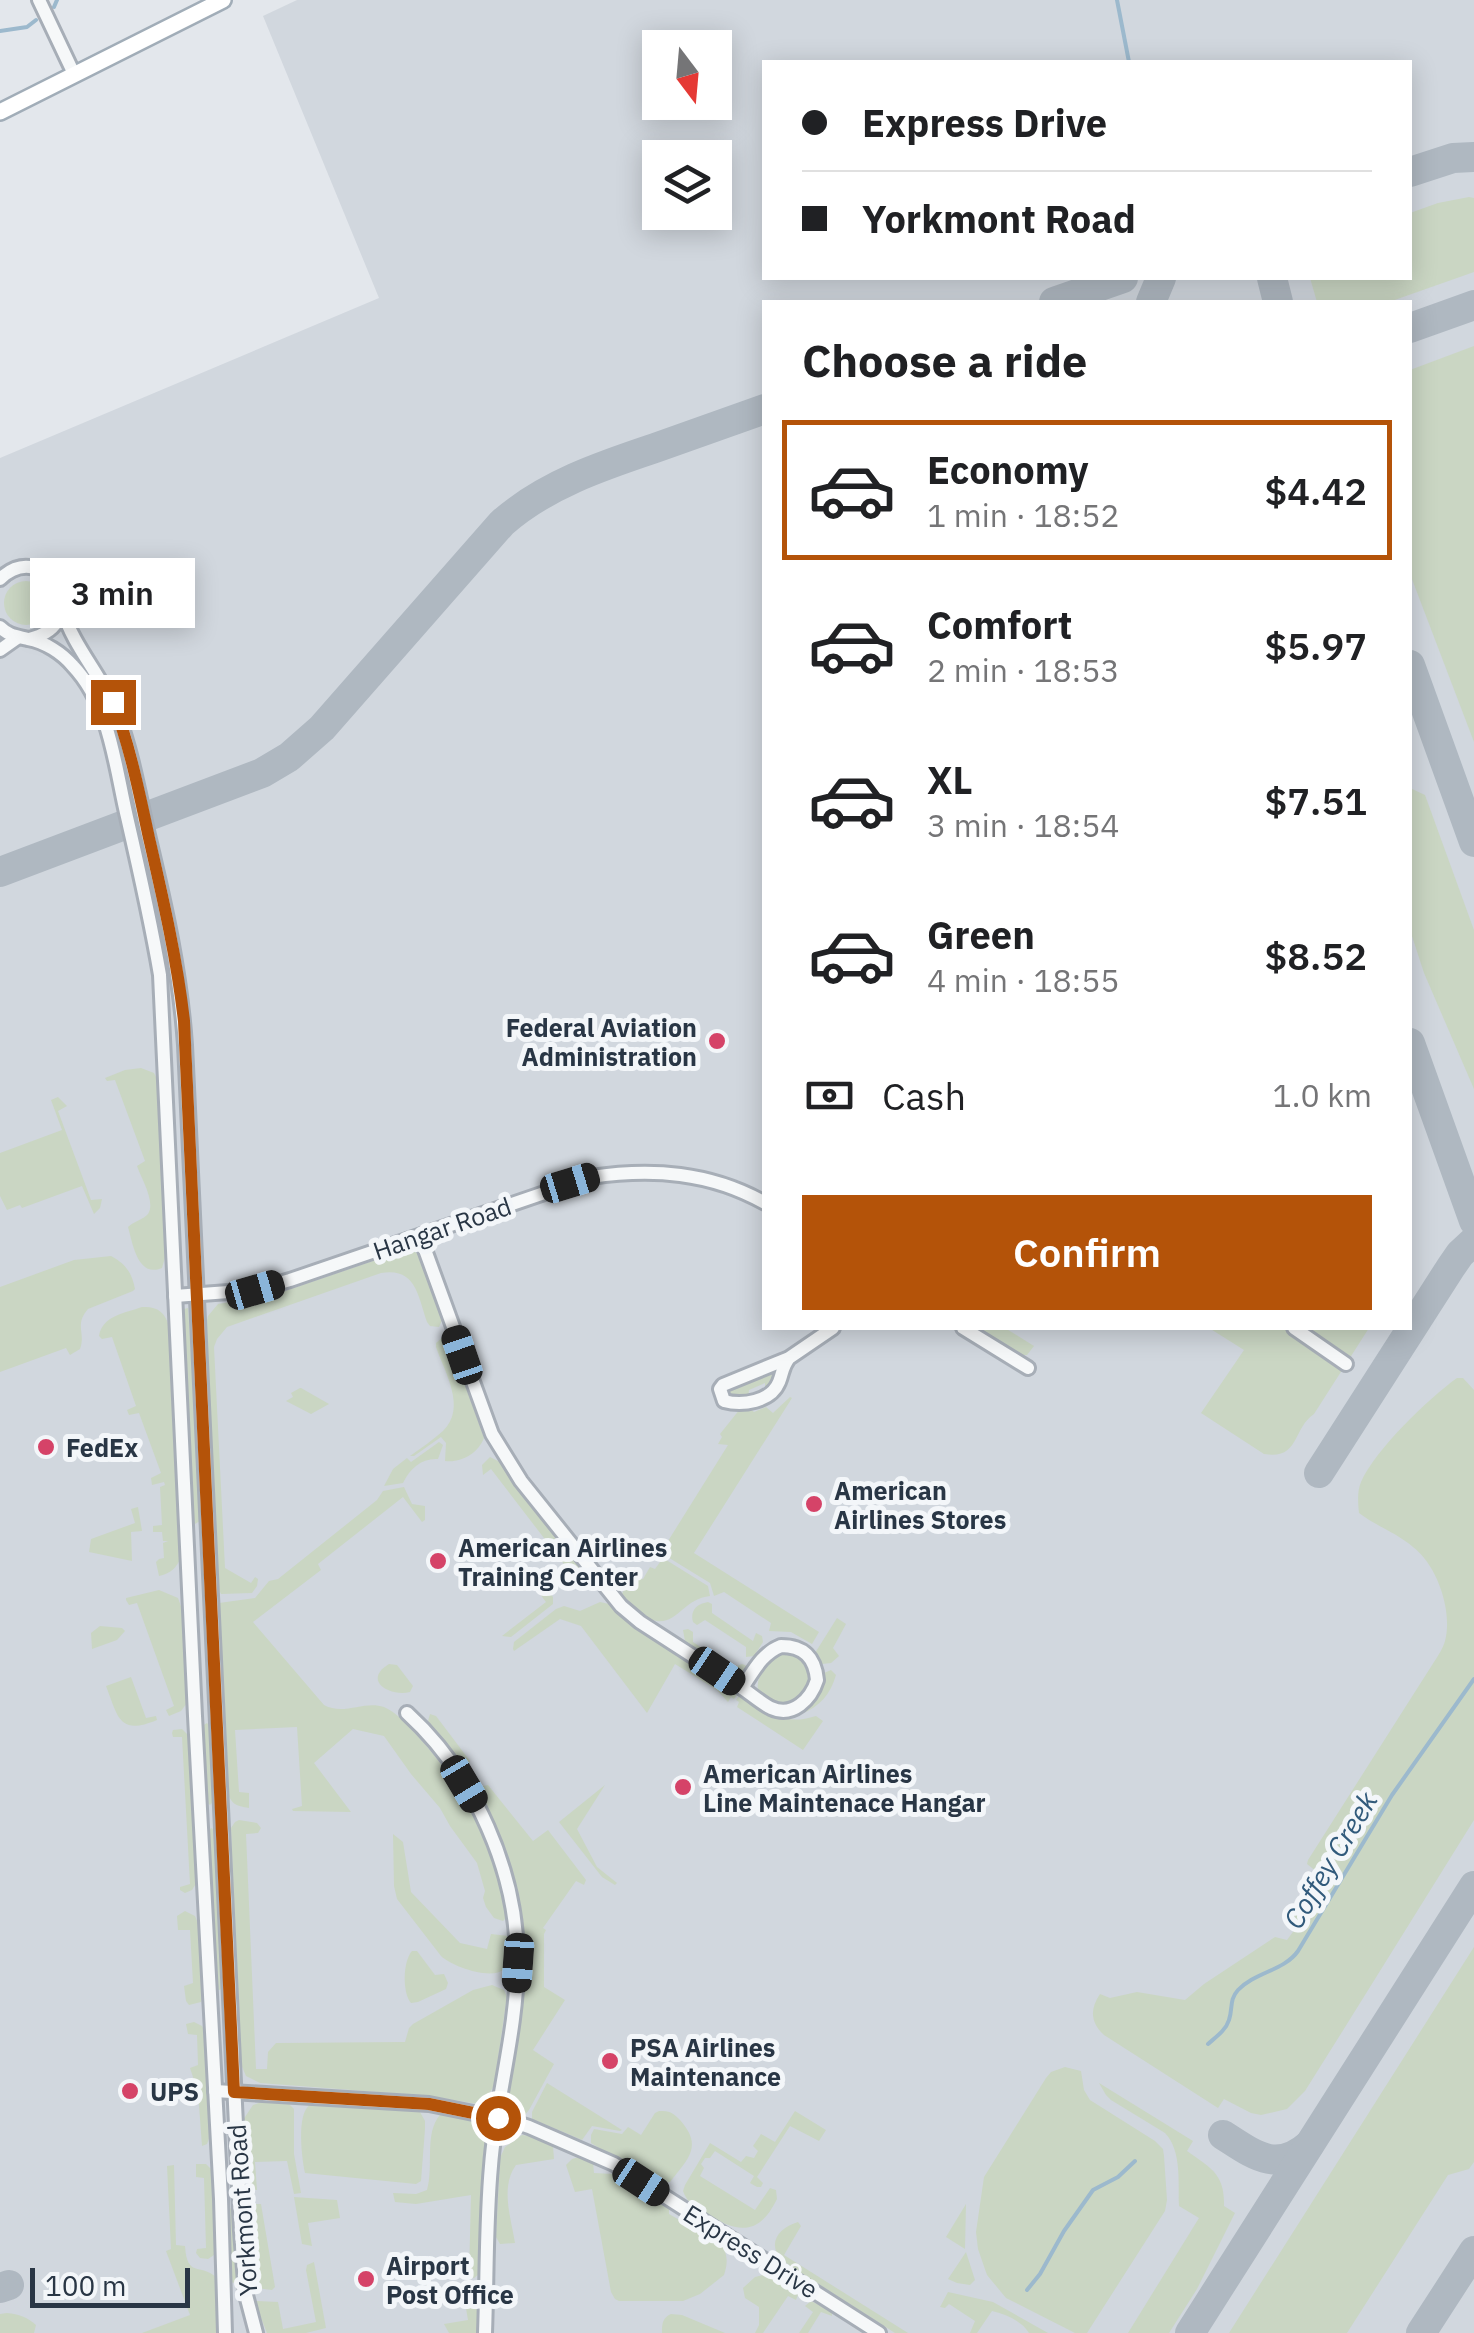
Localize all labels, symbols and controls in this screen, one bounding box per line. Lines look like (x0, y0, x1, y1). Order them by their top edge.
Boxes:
north arrow (642, 30, 732, 120)
map controls (642, 30, 732, 230)
text: Express Drive (862, 98, 1107, 147)
button: layers (642, 140, 732, 230)
text: Yorkmont Road (862, 194, 1136, 243)
text: Choose a ride (802, 331, 1087, 389)
icon: car (807, 445, 897, 535)
text: Economy (927, 445, 1089, 494)
text: $4.42 (1264, 466, 1367, 515)
text: 1 min · 18:52 (927, 494, 1120, 536)
callout: 3 min (31, 557, 196, 627)
text: 3 min (71, 572, 154, 614)
icon: car (807, 600, 897, 690)
text: Comfort (927, 600, 1072, 649)
text: $5.97 (1264, 621, 1367, 670)
text: 2 min · 18:53 (927, 649, 1120, 691)
route end (91, 680, 136, 725)
icon: car (807, 755, 897, 845)
text: XL (927, 755, 973, 804)
text: $7.51 (1264, 776, 1367, 825)
text: 3 min · 18:54 (927, 804, 1120, 846)
icon: car (807, 910, 897, 1000)
text: Green (927, 910, 1035, 959)
text: $8.52 (1264, 931, 1367, 980)
text: 4 min · 18:55 (927, 959, 1120, 1001)
place label: Federal Aviation Administration (506, 1011, 697, 1073)
marker: Federal Aviation Administration (706, 1030, 728, 1052)
icon: cash (802, 1068, 857, 1123)
text: Cash (882, 1071, 966, 1120)
text: 1.0 km (1273, 1074, 1372, 1116)
car (537, 1160, 603, 1206)
street label: Hangar Road (368, 1189, 516, 1267)
button: Confirm (802, 1195, 1372, 1310)
car (222, 1267, 288, 1313)
car (438, 1322, 486, 1388)
place label: FedEx (66, 1431, 138, 1464)
marker: FedEx (35, 1436, 57, 1458)
place label: American Airlines Stores (834, 1474, 1006, 1536)
marker: American Airlines Stores (803, 1493, 825, 1515)
place label: American Airlines Training Center (458, 1531, 667, 1593)
marker: American Airlines Training Center (427, 1550, 449, 1572)
car (684, 1642, 750, 1700)
car (436, 1751, 492, 1817)
place label: American Airlines Line Maintenace Hangar (703, 1757, 986, 1819)
marker: American Airlines Line Maintenace Hangar (672, 1776, 694, 1798)
water label: Coffey Creek (1275, 1784, 1386, 1935)
car (501, 1932, 535, 1994)
place label: PSA Airlines Maintenance (630, 2031, 781, 2093)
marker: PSA Airlines Maintenance (599, 2050, 621, 2072)
place label: UPS (150, 2075, 199, 2108)
marker: UPS (119, 2080, 141, 2102)
route start (476, 2096, 521, 2141)
street label: Yorkmont Road (220, 2123, 264, 2297)
car (608, 2153, 674, 2211)
street label: Express Drive (678, 2197, 824, 2305)
place label: Airport Post Office (386, 2249, 514, 2311)
scale bar (30, 2263, 190, 2308)
text: 100 m (45, 2267, 126, 2304)
marker: Airport Post Office (355, 2268, 377, 2290)

